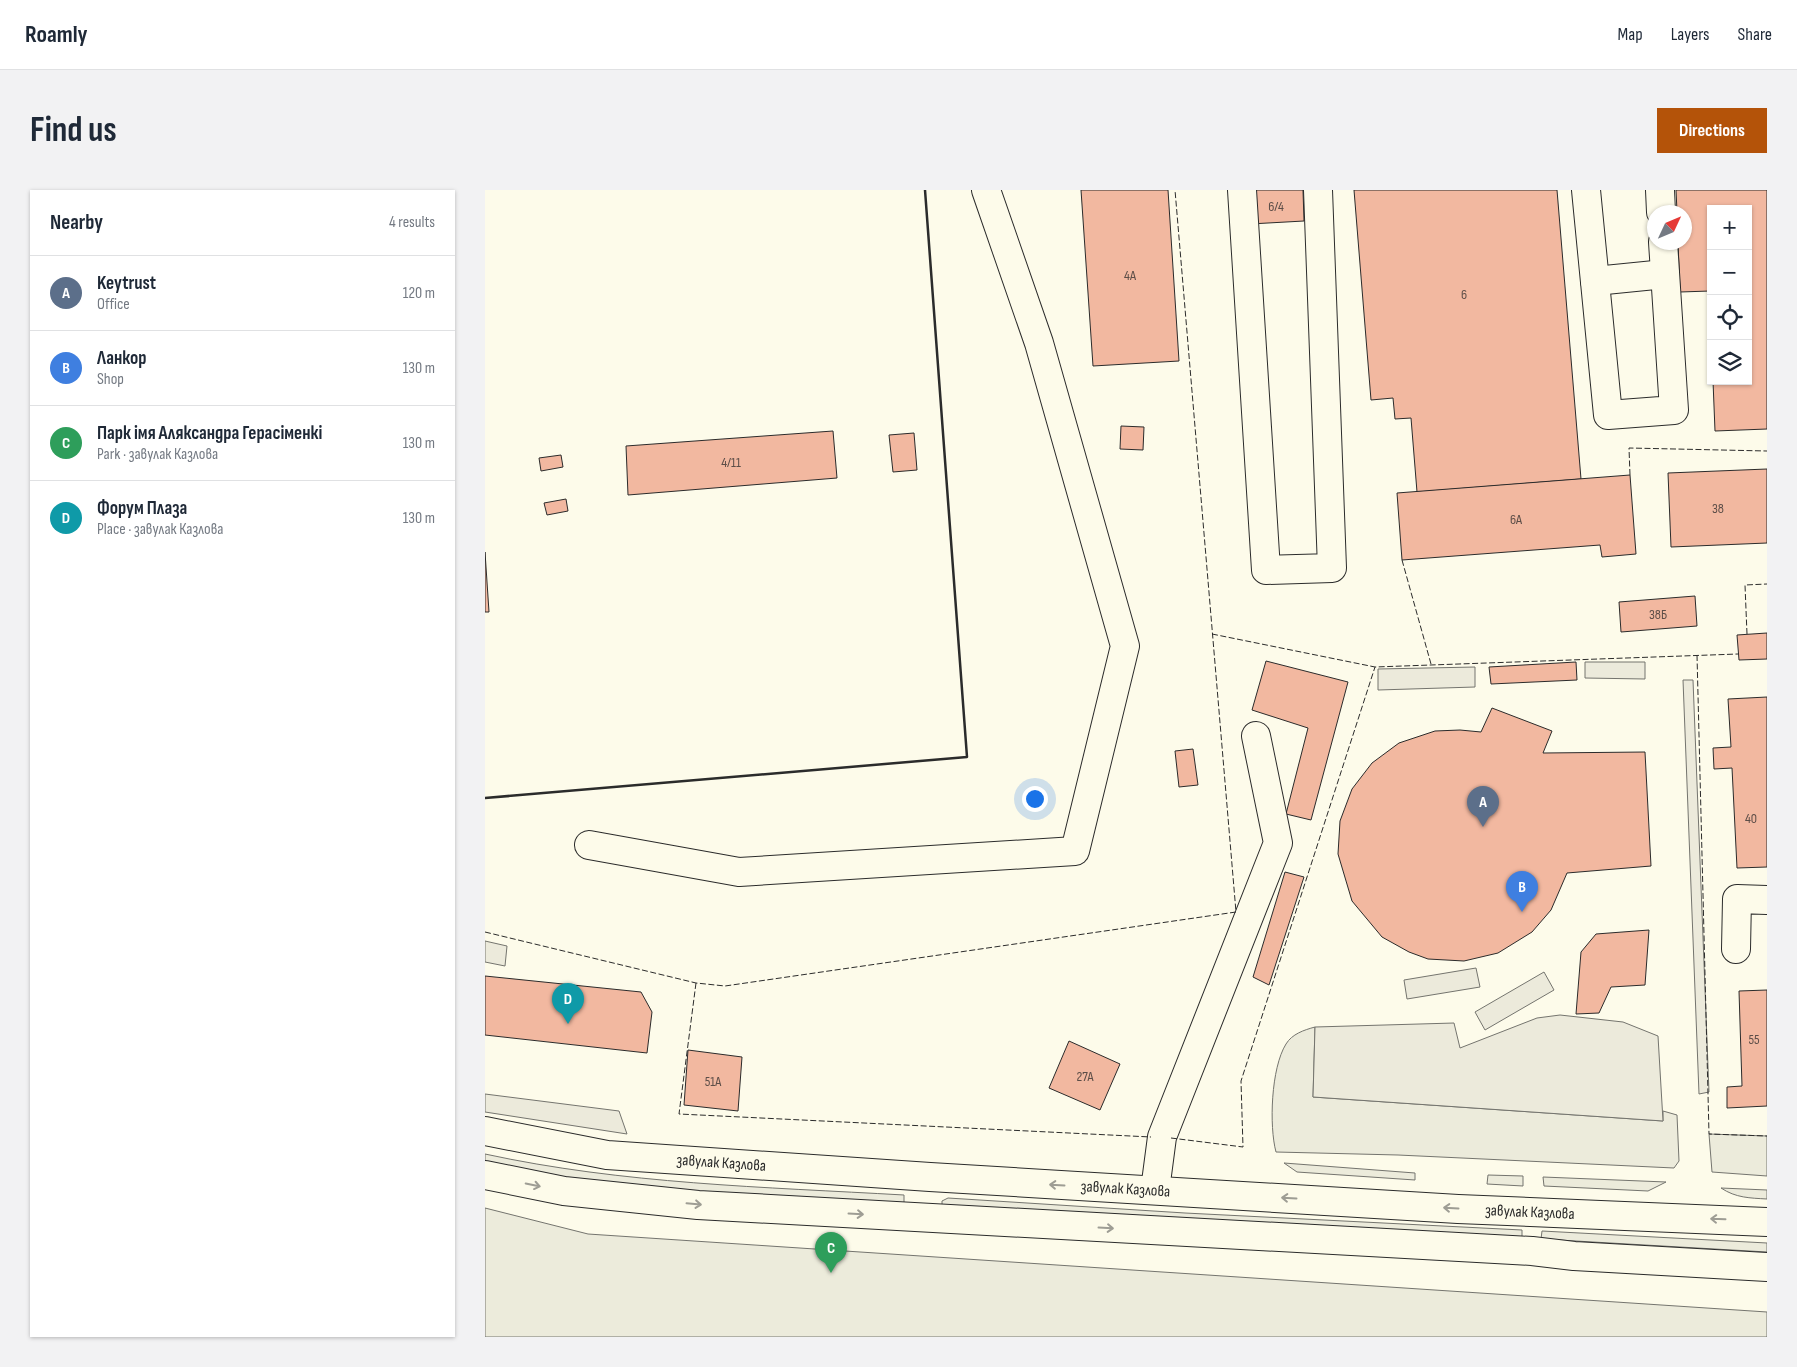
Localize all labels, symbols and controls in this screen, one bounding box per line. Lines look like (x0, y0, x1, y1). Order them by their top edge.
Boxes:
text: Roamly (25, 20, 88, 49)
text: Map (1618, 24, 1643, 45)
text: Layers (1671, 24, 1710, 45)
text: Share (1738, 24, 1772, 45)
button: Directions (1657, 108, 1767, 153)
text: Find us (30, 109, 117, 152)
house number: 6/4 (1268, 198, 1284, 215)
north arrow (1647, 205, 1692, 250)
map controls (1707, 205, 1752, 385)
button: + (1707, 205, 1752, 250)
text: Nearby (50, 210, 103, 235)
text: 4 results (389, 213, 435, 232)
button: − (1707, 250, 1752, 295)
house number: 4А (1124, 267, 1137, 284)
text: Keytrust (97, 272, 156, 295)
text: A (62, 284, 70, 303)
text: 120 m (403, 284, 435, 303)
house number: 6 (1461, 286, 1467, 303)
text: Office (97, 295, 130, 314)
button: locate (1707, 295, 1752, 340)
button: layers (1707, 340, 1752, 385)
text: Ланкор (97, 347, 147, 370)
text: B (62, 359, 70, 378)
text: 130 m (403, 359, 435, 378)
text: Shop (97, 370, 124, 389)
text: Парк імя Аляксандра Герасіменкі (97, 422, 322, 445)
text: C (62, 434, 70, 453)
text: 130 m (403, 434, 435, 453)
text: Park · завулак Казлова (97, 445, 218, 464)
house number: 4/11 (721, 454, 741, 471)
text: Форум Плаза (97, 497, 187, 520)
house number: 38 (1712, 500, 1724, 517)
text: D (62, 509, 70, 528)
text: 130 m (403, 509, 435, 528)
house number: 6А (1510, 511, 1523, 528)
text: Place · завулак Казлова (97, 520, 223, 539)
house number: 38Б (1649, 606, 1667, 623)
your location (1022, 786, 1048, 812)
pin: A (1467, 786, 1499, 827)
house number: 40 (1745, 810, 1757, 827)
pin: B (1506, 871, 1538, 912)
pin: D (552, 983, 584, 1024)
house number: 55 (1748, 1031, 1760, 1048)
house number: 27А (1076, 1068, 1095, 1085)
house number: 51А (705, 1073, 722, 1090)
street label: завулак Казлова (676, 1150, 767, 1175)
street label: завулак Казлова (1080, 1177, 1171, 1201)
one-way arrow (1049, 1180, 1065, 1189)
one-way arrow (524, 1181, 540, 1190)
one-way arrow (1281, 1194, 1297, 1203)
one-way arrow (686, 1200, 702, 1209)
street label: завулак Казлова (1485, 1201, 1575, 1223)
one-way arrow (1443, 1204, 1459, 1213)
one-way arrow (848, 1209, 864, 1218)
one-way arrow (1711, 1215, 1727, 1224)
one-way arrow (1097, 1223, 1113, 1232)
pin: C (815, 1232, 847, 1273)

